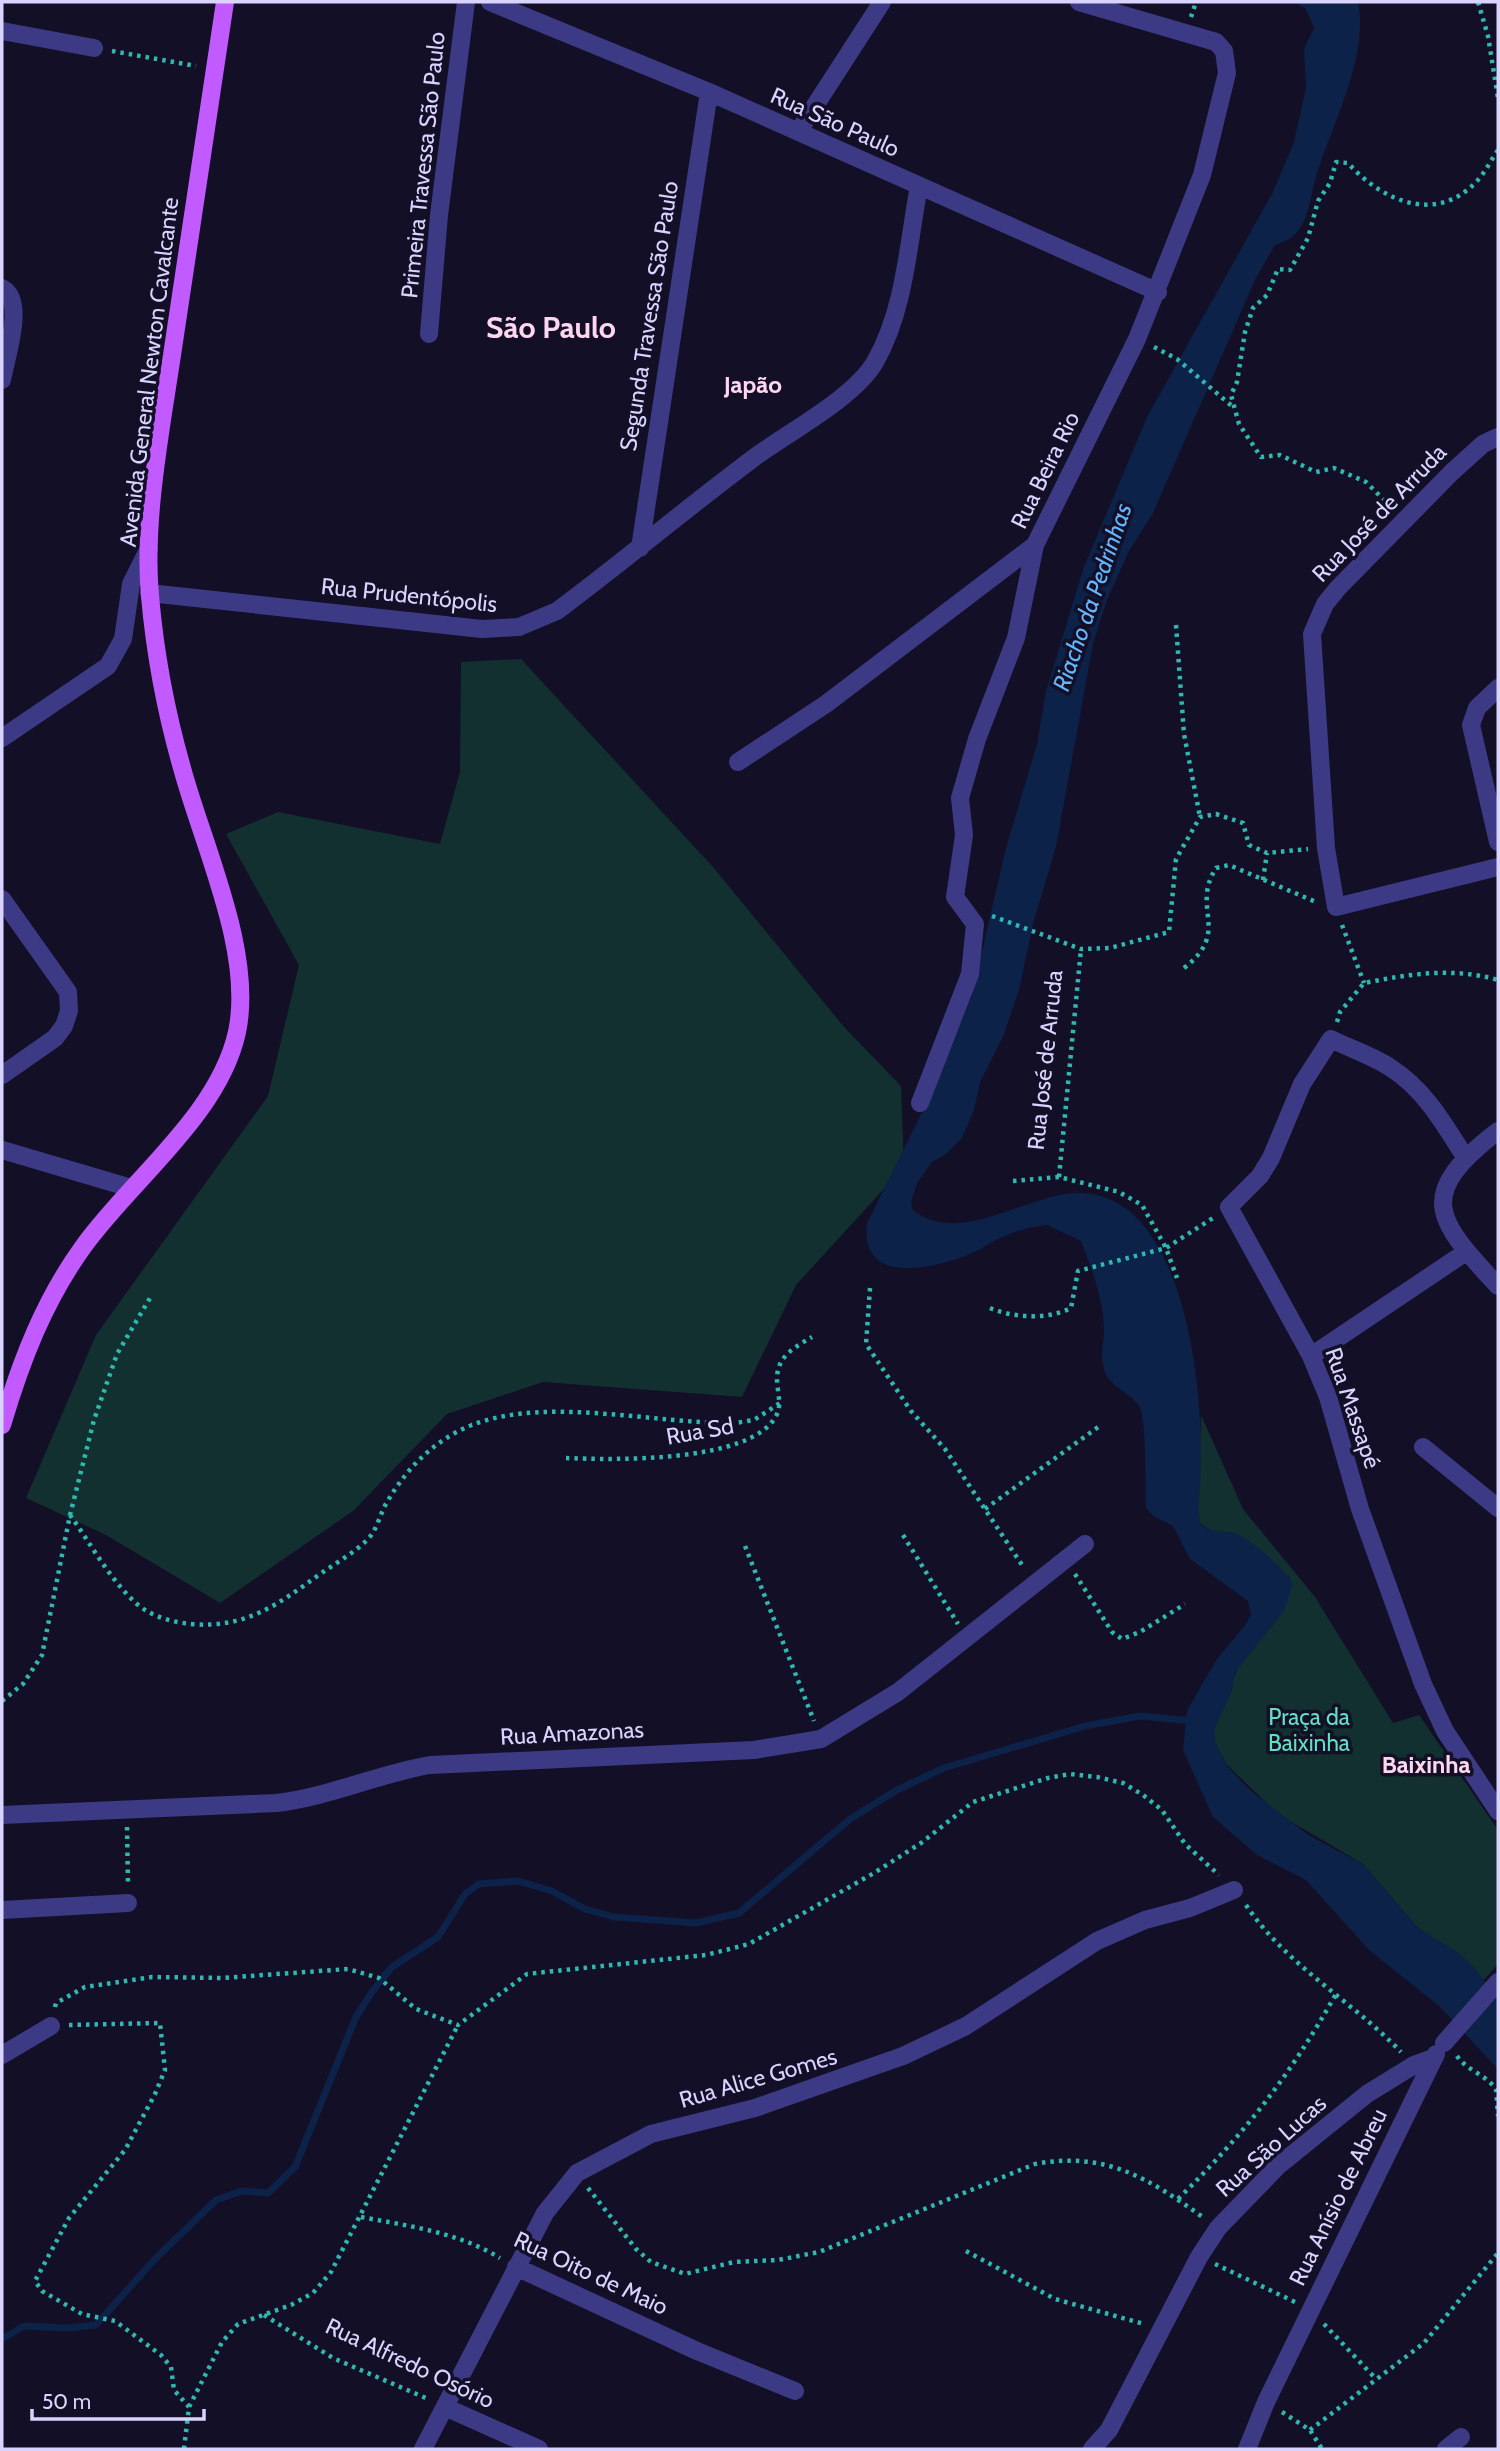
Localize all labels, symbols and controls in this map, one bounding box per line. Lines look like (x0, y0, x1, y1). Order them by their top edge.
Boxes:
street label: Primeira Travessa São Paulo (395, 30, 451, 300)
street label: Rua São Paulo (766, 81, 904, 163)
street label: Segunda Travessa São Paulo (614, 179, 684, 453)
street label: Avenida General Newton Cavalcante (114, 195, 184, 548)
district label: São Paulo (486, 309, 616, 346)
district label: Japão (723, 370, 782, 399)
street label: Rua Beira Rio (1005, 407, 1085, 533)
street label: Rua José de Arruda (1306, 438, 1452, 588)
water label: Riacho da Pedrinhas (1046, 499, 1138, 695)
street label: Rua Prudentópolis (320, 572, 498, 618)
street label: Rua José de Arruda (1022, 969, 1068, 1151)
street label: Rua Massapé (1319, 1344, 1387, 1472)
street label: Rua Sd (664, 1411, 736, 1451)
park label: Praça da Baixinha (1268, 1703, 1350, 1757)
street label: Rua Amazonas (499, 1715, 645, 1751)
district label: Baixinha (1382, 1750, 1470, 1779)
street label: Rua Alice Gomes (676, 2042, 840, 2114)
street label: Rua São Lucas (1210, 2089, 1332, 2203)
street label: Rua Anísio de Abreu (1283, 2104, 1393, 2290)
street label: Rua Oito de Maio (510, 2225, 672, 2321)
street label: Rua Alfredo Osório (321, 2312, 499, 2414)
scale bar (32, 2378, 203, 2422)
text: 50 m (42, 2389, 91, 2414)

